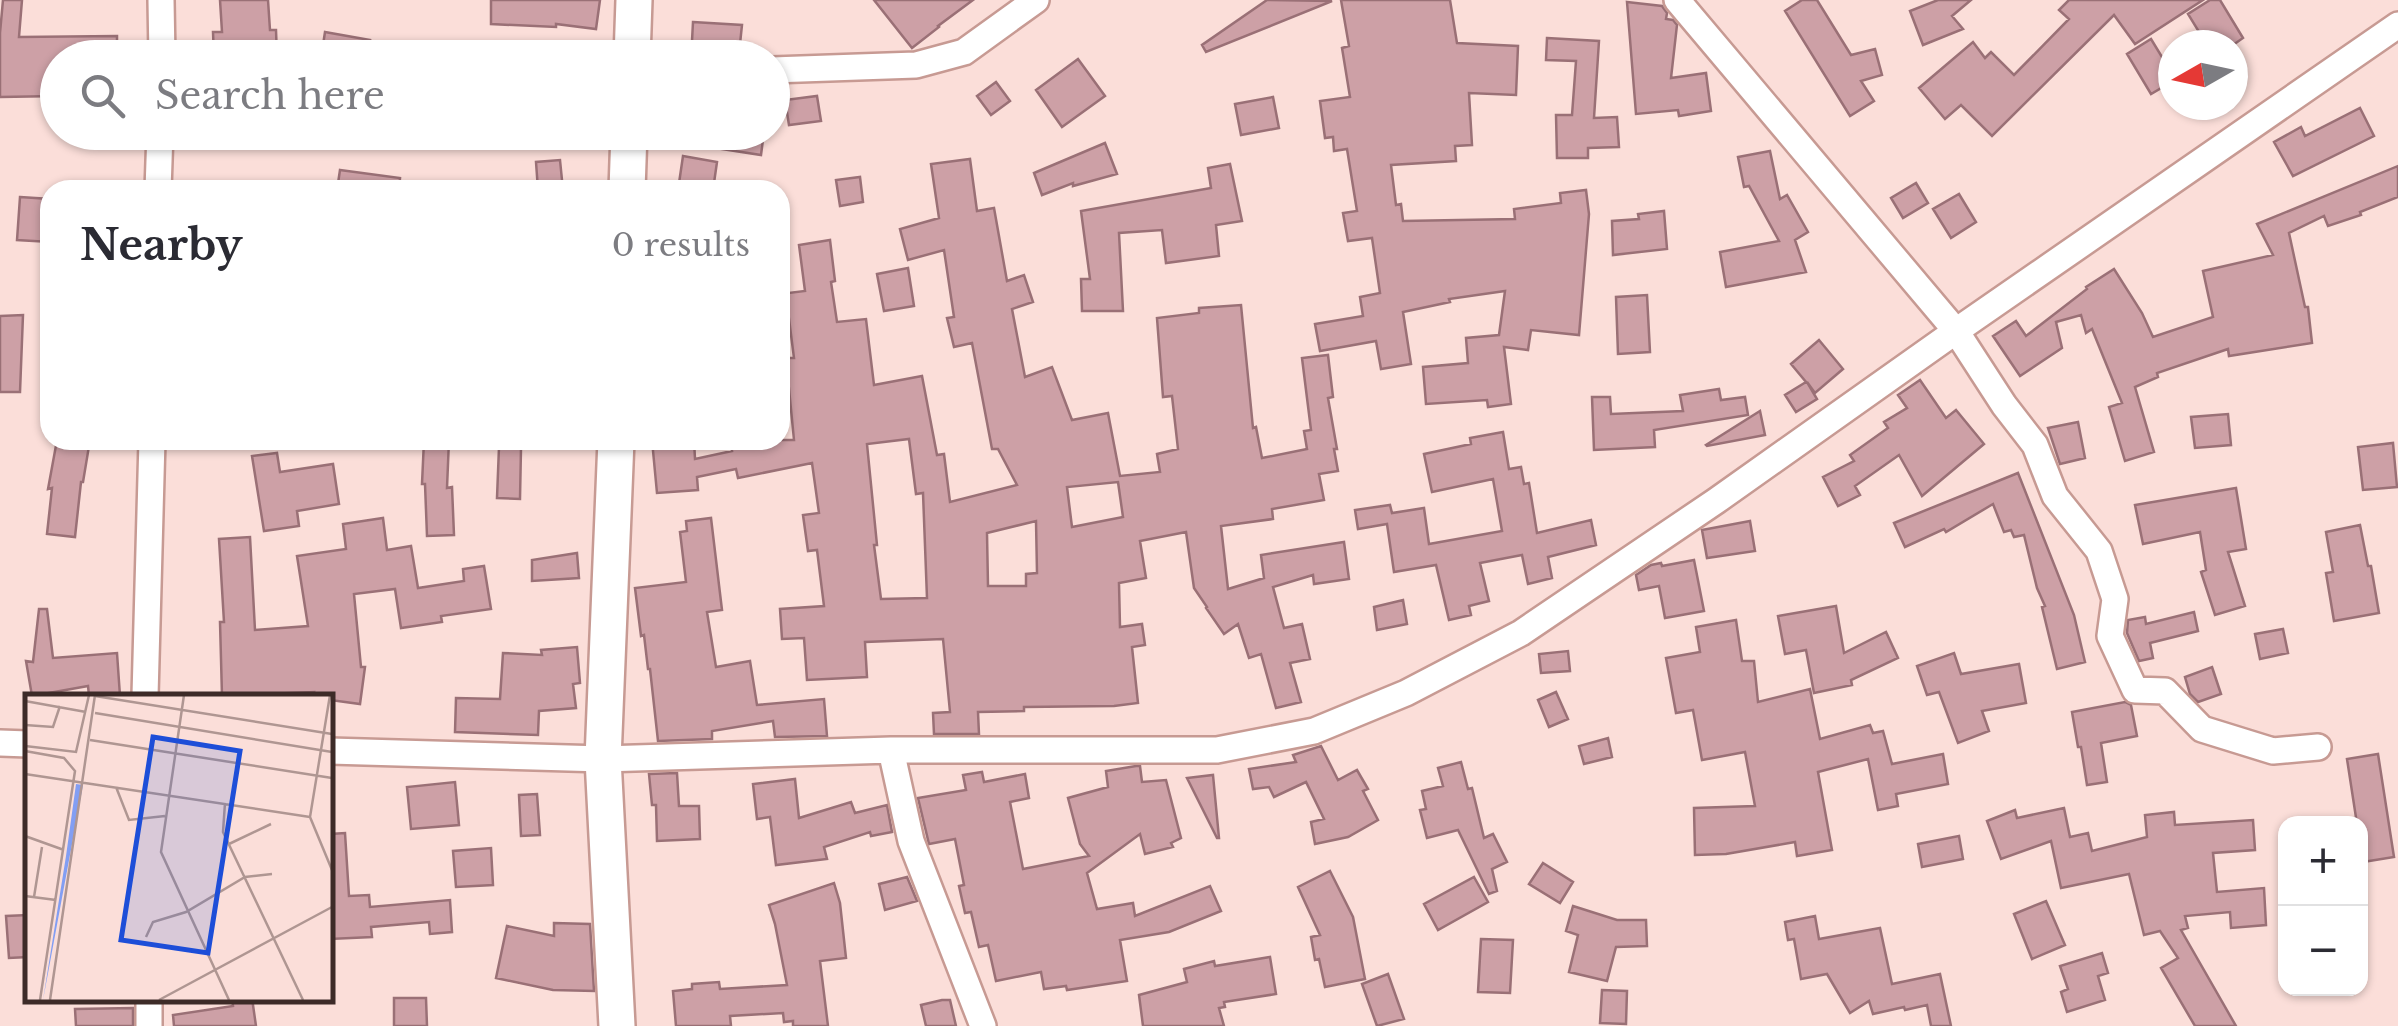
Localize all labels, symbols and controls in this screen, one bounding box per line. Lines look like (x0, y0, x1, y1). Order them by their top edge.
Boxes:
north arrow (2158, 30, 2248, 120)
search box (40, 40, 790, 150)
icon: search (75, 68, 130, 123)
text: Search here (155, 72, 385, 119)
text: Nearby (80, 219, 243, 271)
text: 0 results (612, 225, 750, 265)
inset map (25, 694, 332, 1001)
map controls (2278, 816, 2368, 996)
button: + (2278, 816, 2368, 906)
button: − (2278, 906, 2368, 996)

